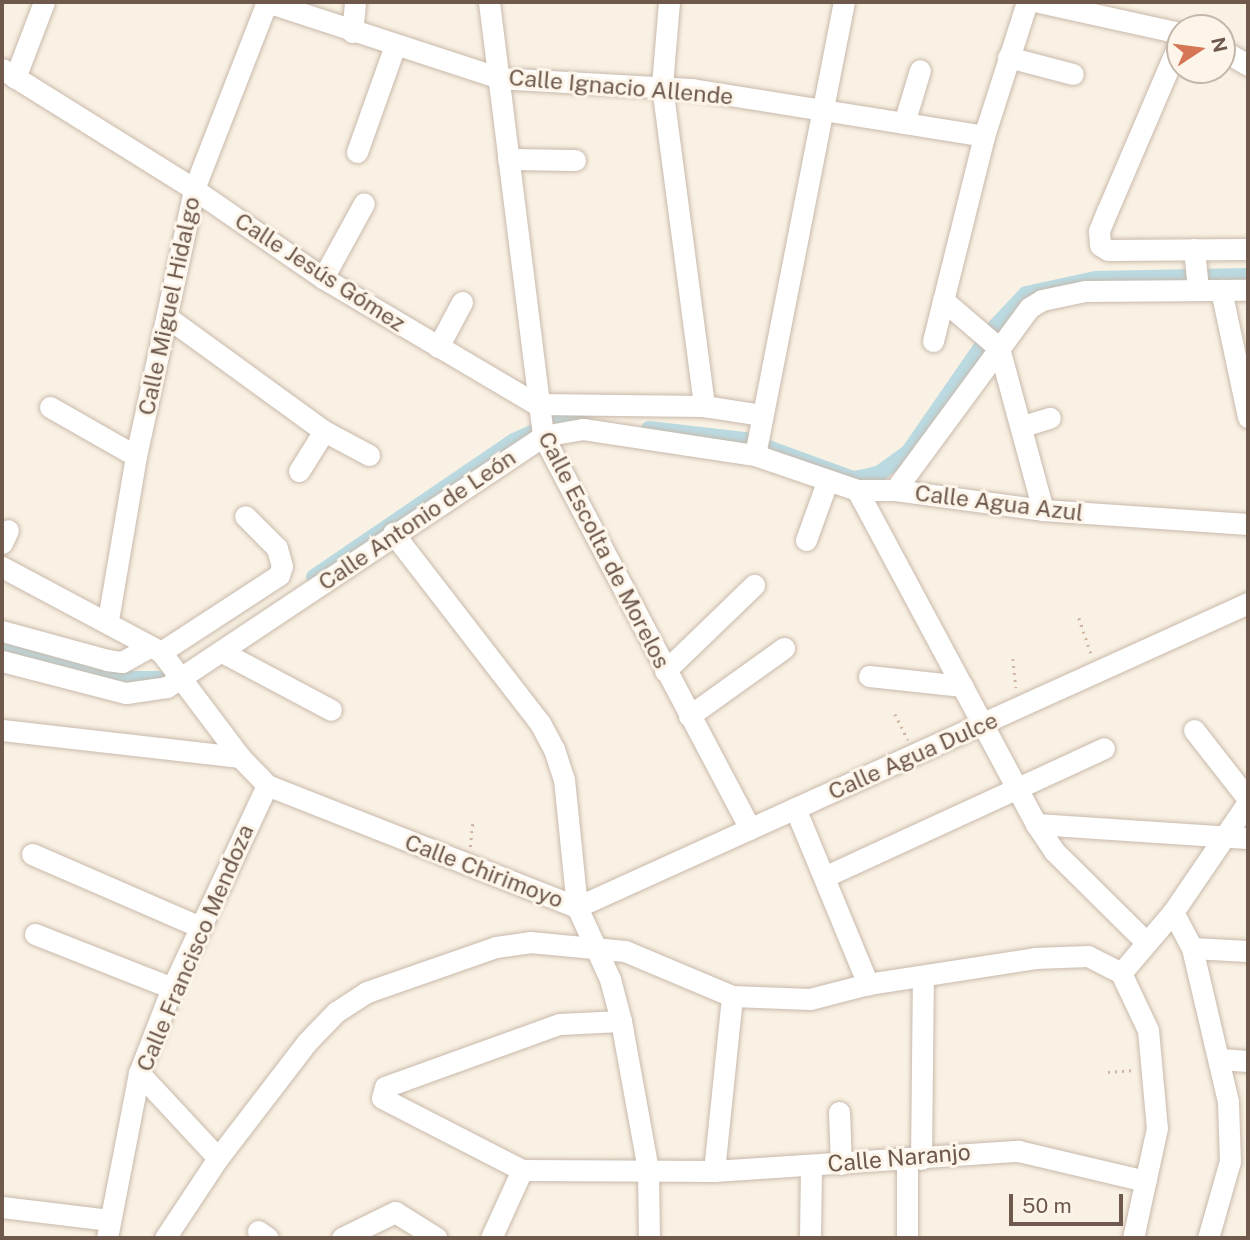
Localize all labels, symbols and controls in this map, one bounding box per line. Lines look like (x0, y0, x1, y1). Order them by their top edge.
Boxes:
north arrow (1166, 14, 1236, 84)
text: N (1207, 35, 1232, 54)
street label: Calle Ignacio Allende (507, 63, 735, 111)
street label: Calle Miguel Hidalgo (132, 194, 206, 418)
street label: Calle Jesús Gómez (230, 207, 410, 337)
street label: Calle Escolta de Morelos (532, 427, 676, 673)
street label: Calle Antonio de León (313, 443, 521, 597)
street label: Calle Agua Azul (913, 479, 1085, 527)
street label: Calle Agua Dulce (824, 706, 1002, 806)
street label: Calle Francisco Mendoza (130, 820, 260, 1076)
street label: Calle Chirimoyo (401, 828, 567, 914)
street label: Calle Naranjo (826, 1138, 972, 1178)
scale bar (1012, 1180, 1126, 1224)
text: 50 m (1022, 1193, 1072, 1218)

